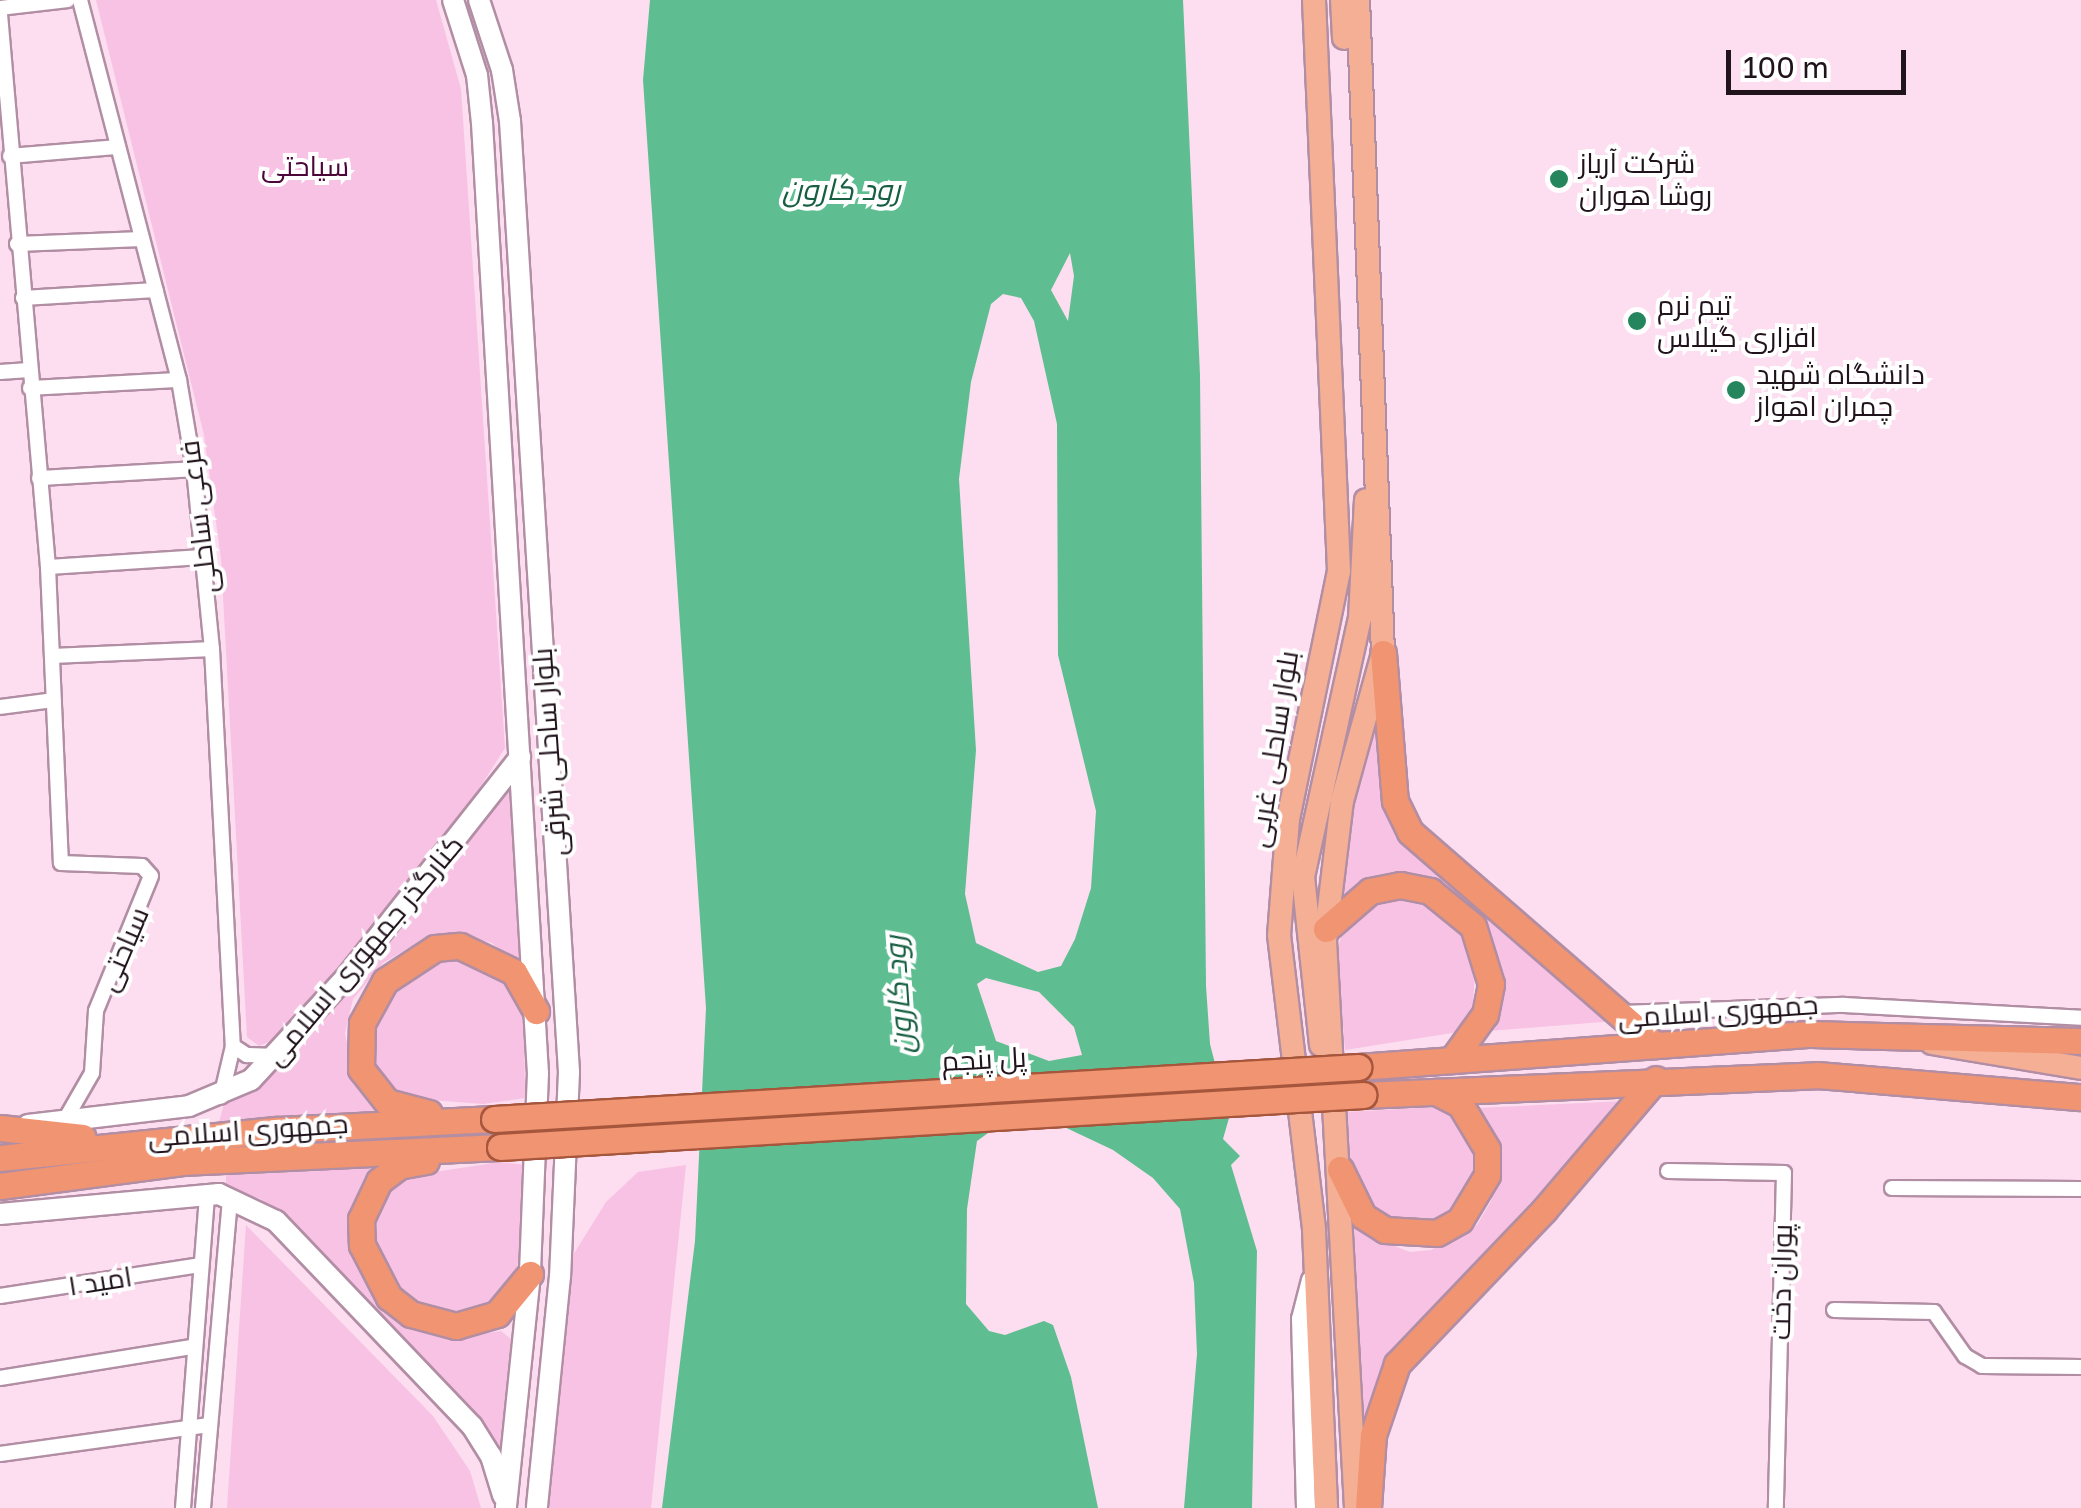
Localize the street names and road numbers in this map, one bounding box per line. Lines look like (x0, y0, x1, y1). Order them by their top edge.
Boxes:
street label: فرعی ساحلی (172, 439, 224, 595)
street label: بلوار ساحلی شرقی (525, 647, 573, 857)
street label: بلوار ساحلی غربی (1241, 648, 1305, 850)
street label: کنارگذر جمهوری اسلامی (258, 828, 470, 1072)
street label: سیاحتی (90, 902, 156, 996)
street label: جمهوری اسلامی (1617, 987, 1819, 1035)
street label: پل پنجم (941, 1040, 1027, 1078)
street label: جمهوری اسلامی (147, 1106, 349, 1154)
street label: پوران دخت (1763, 1224, 1799, 1340)
street label: امید ۱ (66, 1259, 134, 1303)

